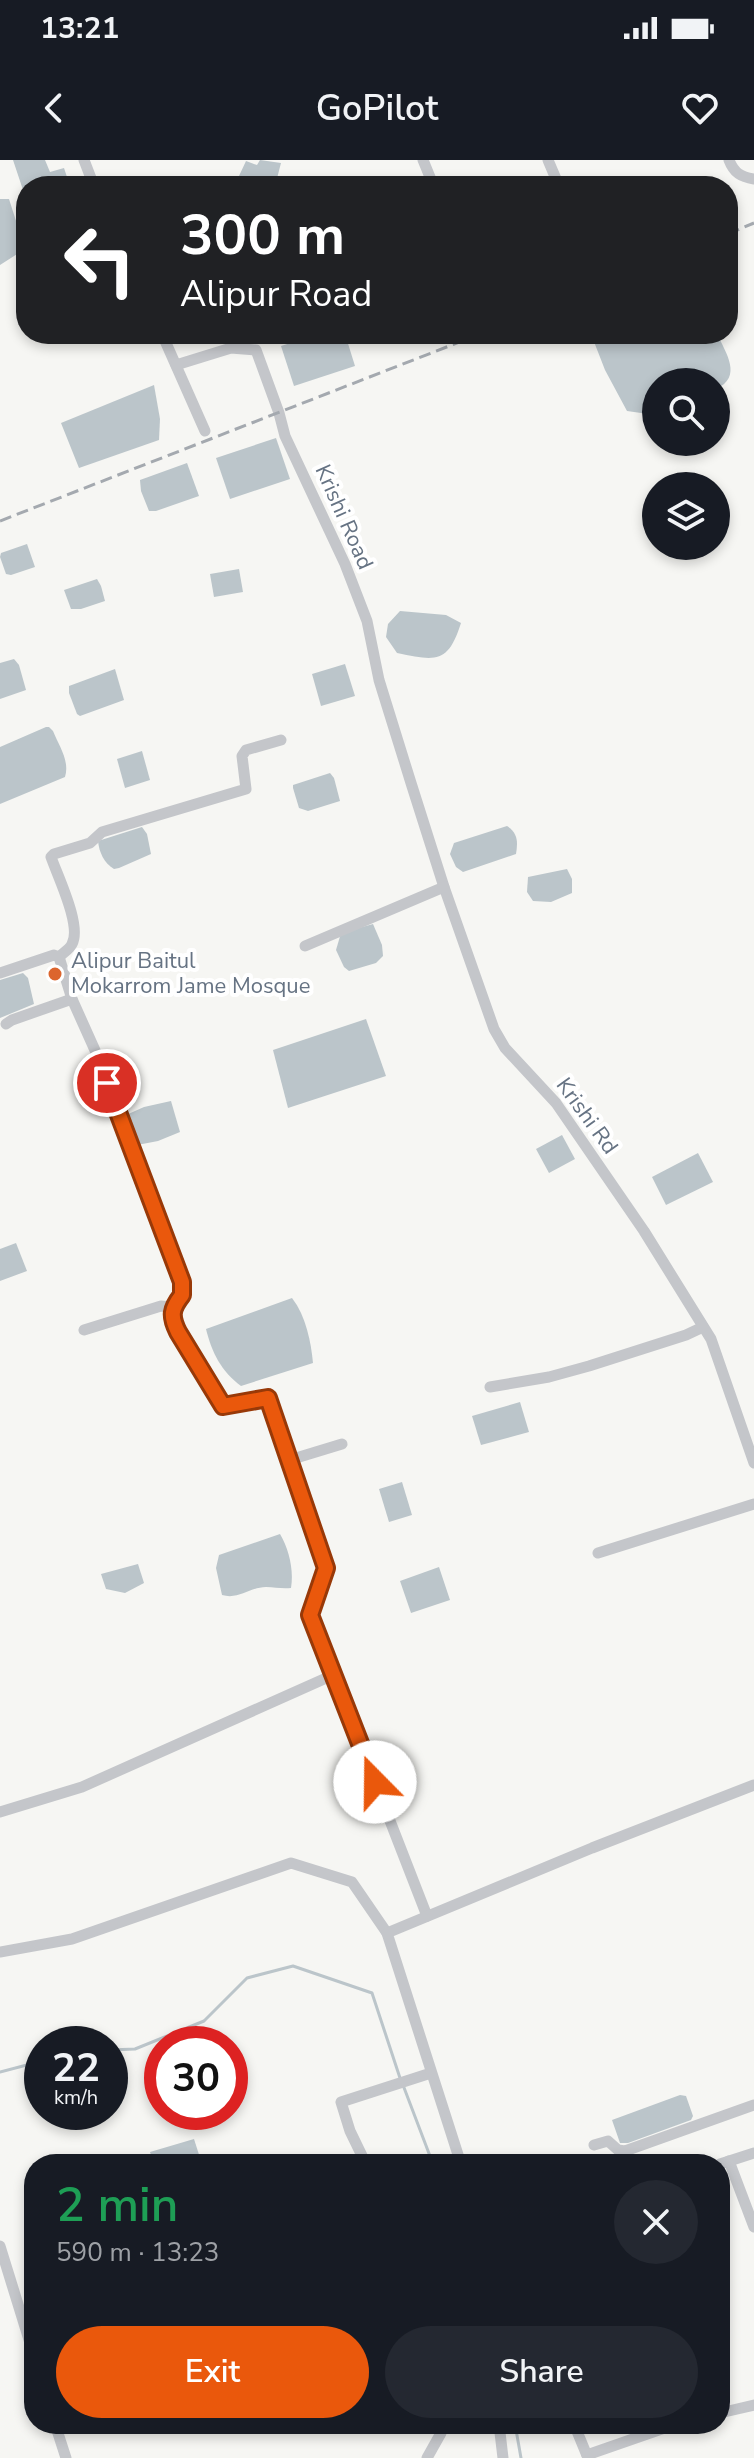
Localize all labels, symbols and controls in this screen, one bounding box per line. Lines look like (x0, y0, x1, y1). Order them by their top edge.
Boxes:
text: 13:21 (40, 8, 119, 49)
text: GoPilot (316, 84, 438, 133)
icon: back (32, 86, 76, 130)
icon: heart (678, 86, 722, 130)
text: 300 m (180, 197, 345, 274)
icon: left (48, 208, 152, 312)
text: Alipur Road (180, 270, 372, 319)
map controls (642, 368, 730, 560)
button: search (642, 368, 730, 456)
street label: Krishi Road (308, 460, 380, 574)
button: layers (642, 472, 730, 560)
place label: Alipur Baitul Mokarrom Jame Mosque (71, 946, 310, 1001)
marker: Alipur Baitul Mokarrom Jame Mosque (46, 965, 64, 983)
pin (73, 1049, 141, 1117)
icon: arrive (85, 1061, 129, 1105)
street label: Krishi Rd (549, 1072, 625, 1160)
position arrow (333, 1740, 417, 1824)
speed limit sign: 30 (144, 2026, 248, 2130)
text: 22 (52, 2041, 100, 2095)
text: km/h (54, 2084, 98, 2111)
text: 2 min (56, 2172, 178, 2238)
button: close (614, 2180, 698, 2264)
text: 590 m · 13:23 (56, 2235, 219, 2270)
button: Exit (56, 2326, 369, 2418)
button: Share (385, 2326, 698, 2418)

